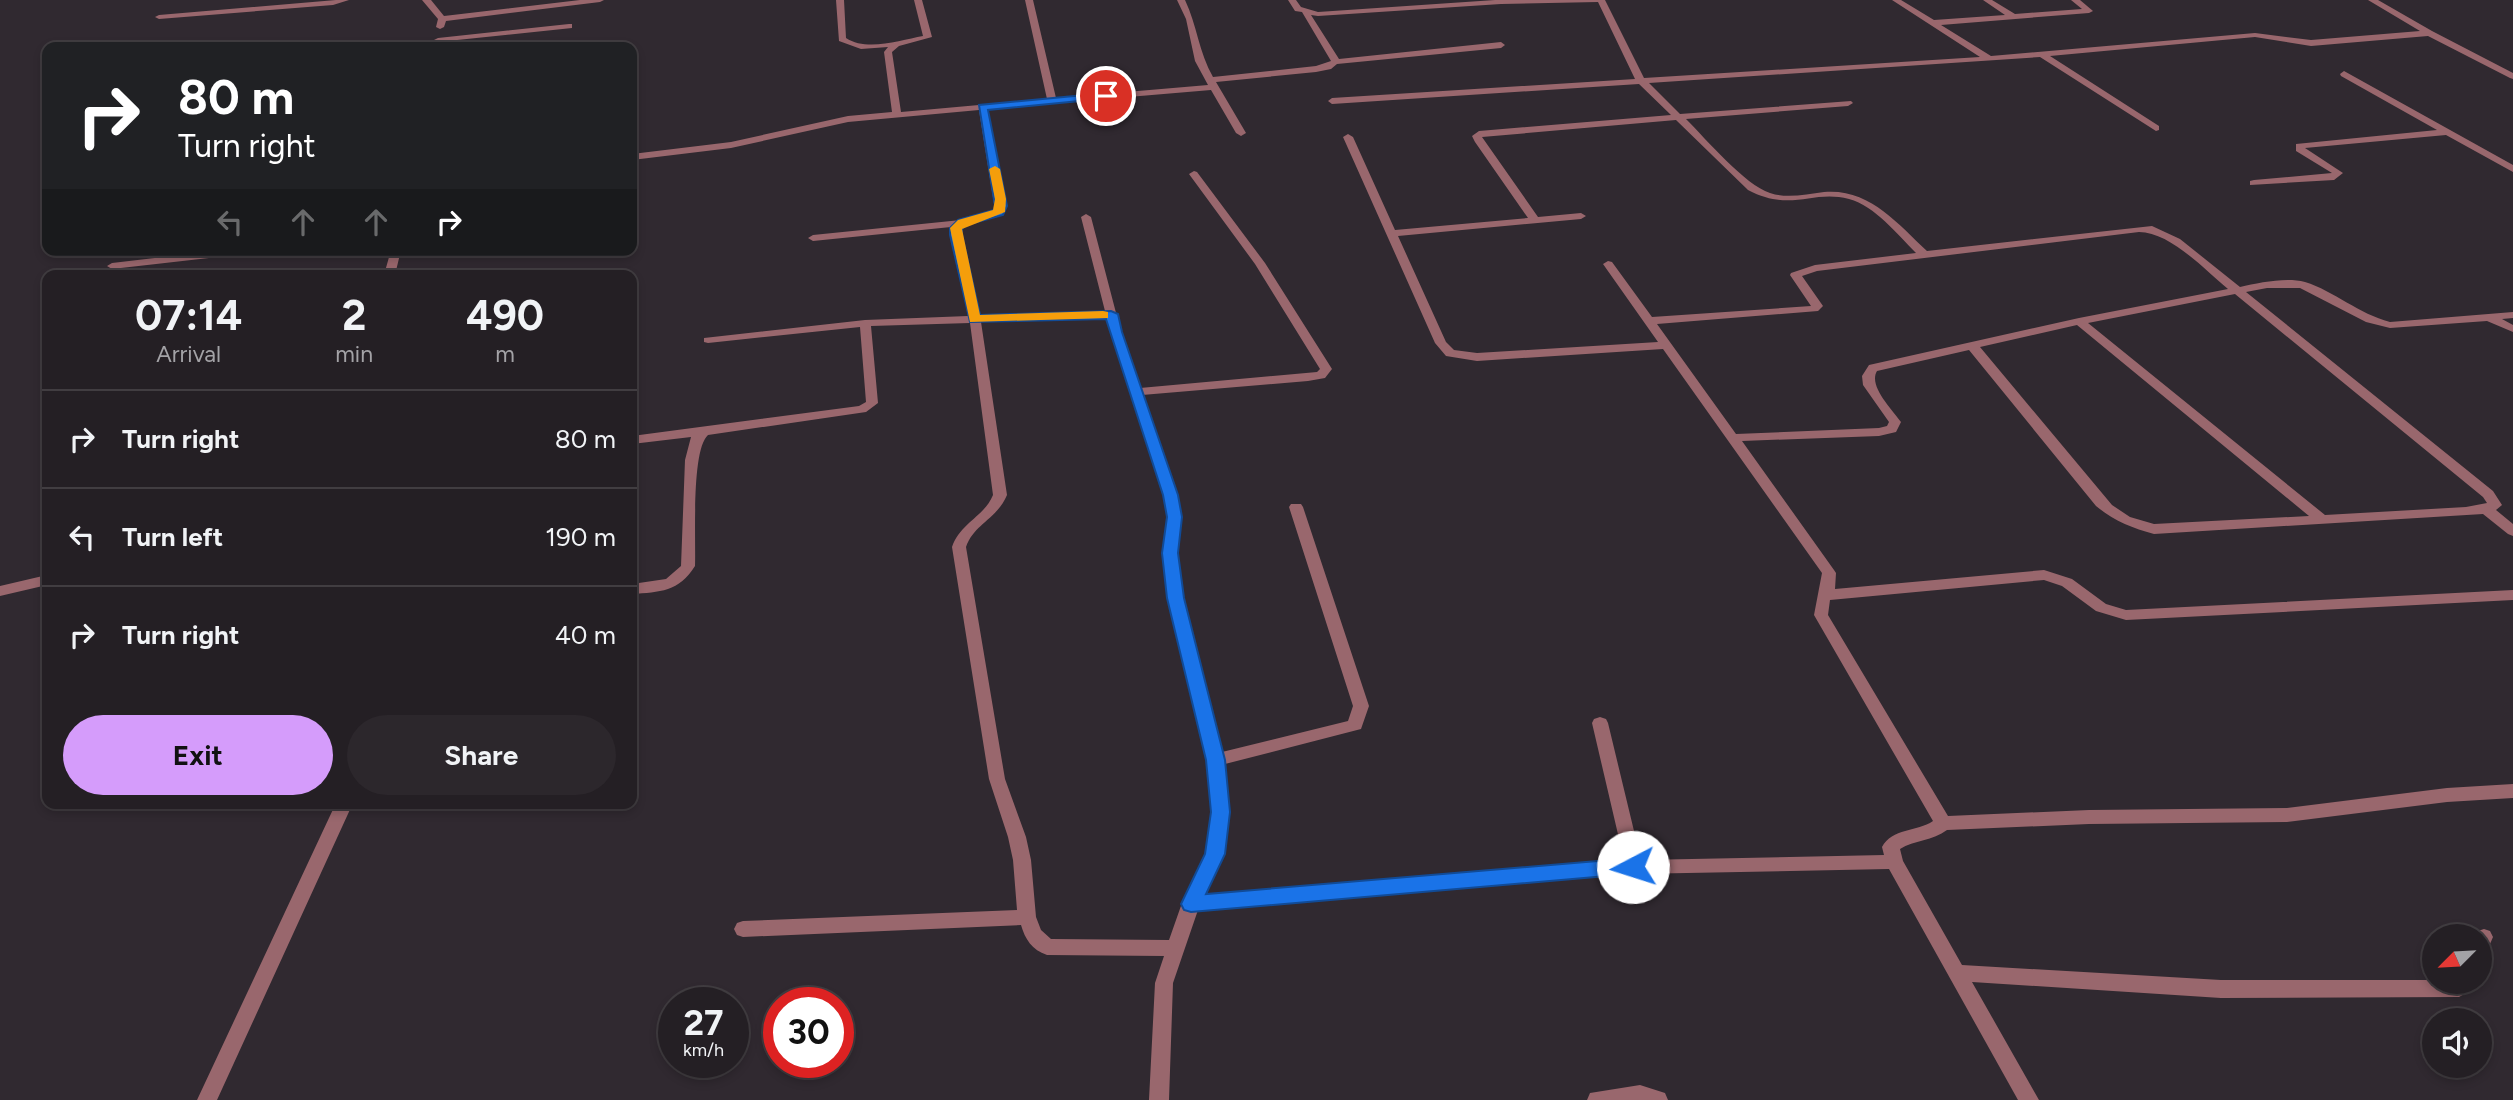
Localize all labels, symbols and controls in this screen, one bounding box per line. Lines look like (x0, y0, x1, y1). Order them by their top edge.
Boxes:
pin (1076, 66, 1136, 126)
text: 80 m (178, 67, 294, 126)
icon: right (63, 70, 154, 161)
icon: arrive (1087, 77, 1125, 115)
text: Turn right (178, 127, 316, 165)
icon: left (211, 203, 249, 241)
icon: ahead (284, 203, 322, 241)
icon: ahead (357, 203, 395, 241)
icon: right (430, 203, 468, 241)
text: 07:14 (135, 290, 242, 341)
text: 2 (342, 290, 366, 341)
text: 490 (466, 290, 544, 341)
text: Arrival (156, 340, 221, 368)
text: min (335, 340, 373, 368)
text: m (495, 340, 515, 368)
icon: right (63, 420, 101, 458)
text: Turn right (122, 423, 239, 455)
text: 80 m (555, 423, 616, 455)
icon: left (63, 518, 101, 556)
text: Turn left (122, 521, 223, 553)
text: 190 m (545, 521, 616, 553)
icon: right (63, 616, 101, 654)
text: Turn right (122, 619, 239, 651)
text: 40 m (555, 619, 616, 651)
button: Exit (63, 715, 333, 795)
button: Share (347, 715, 616, 795)
position arrow (1596, 830, 1670, 904)
north arrow (2422, 924, 2492, 994)
map controls (2422, 924, 2492, 1078)
speed limit sign: 30 (763, 987, 854, 1078)
text: 27 (684, 1002, 723, 1044)
button: sound (2422, 1008, 2492, 1078)
text: km/h (683, 1039, 724, 1061)

